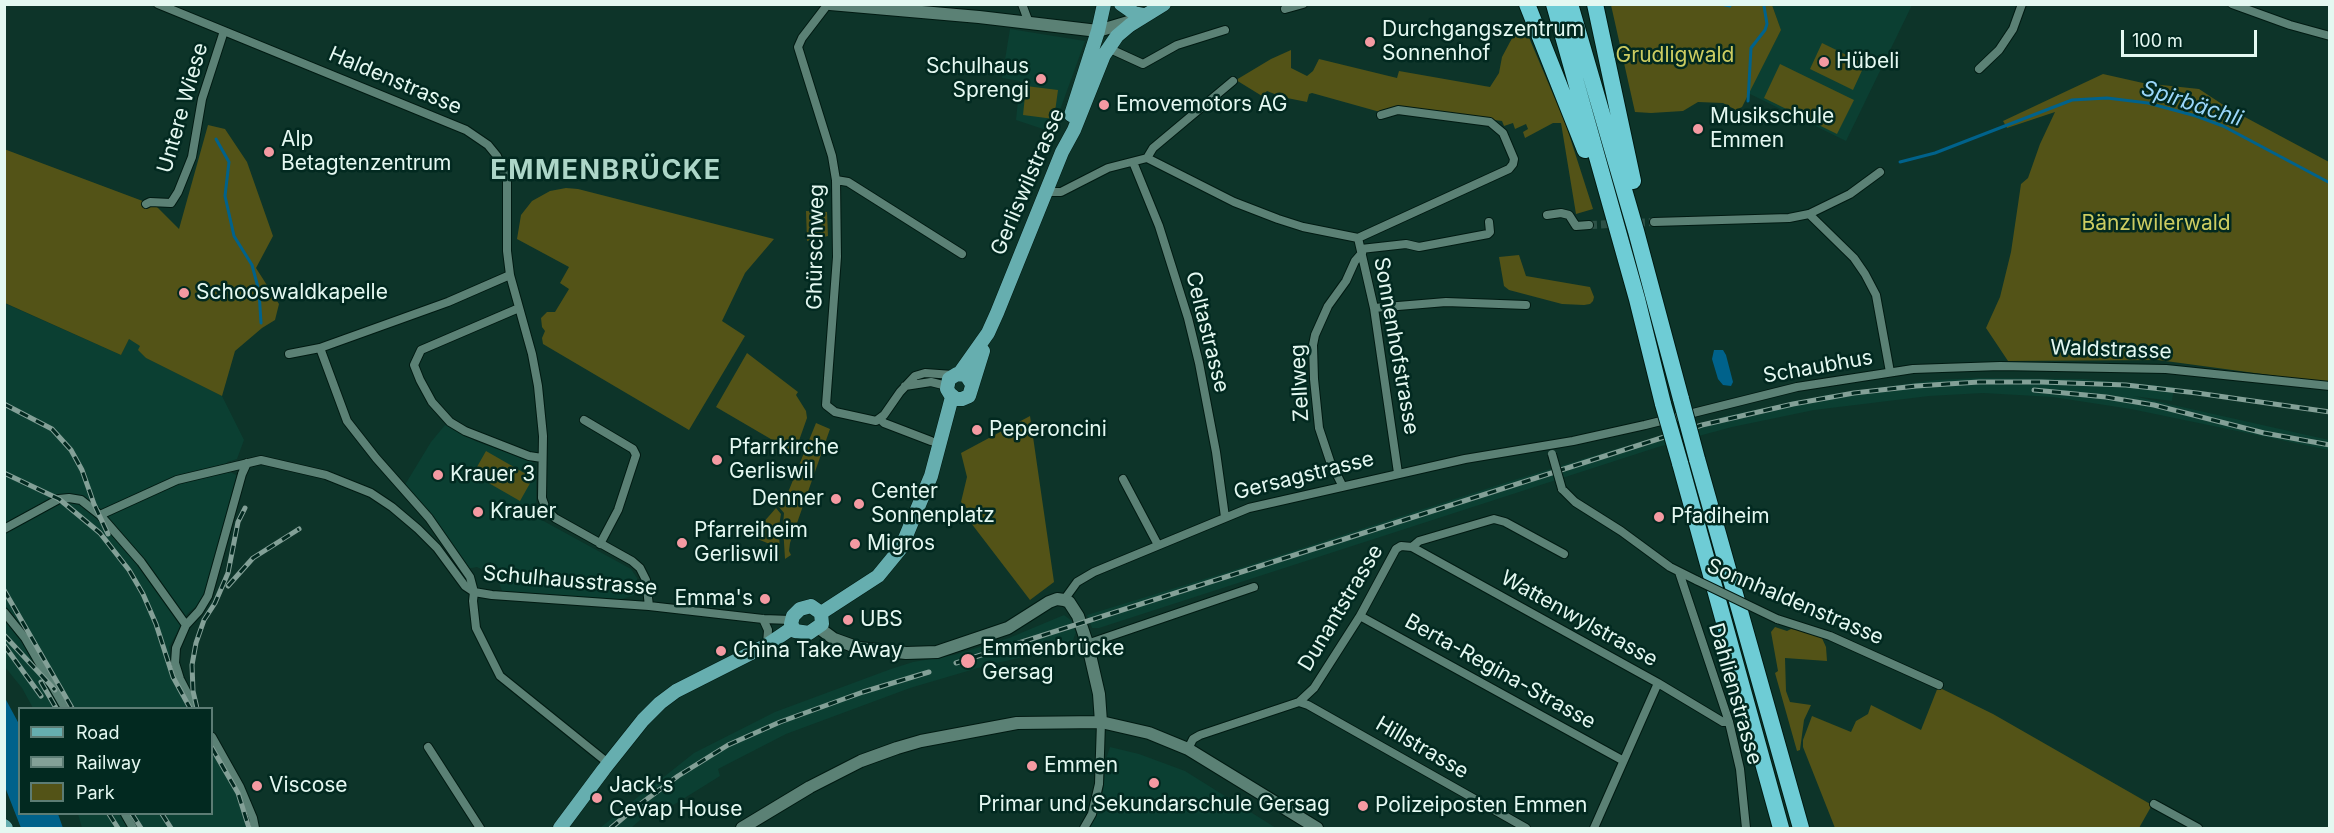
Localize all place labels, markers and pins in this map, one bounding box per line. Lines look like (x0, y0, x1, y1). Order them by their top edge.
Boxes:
place label: Durchgangszentrum Sonnenhof (1382, 17, 1584, 67)
marker: Durchgangszentrum Sonnenhof (1363, 35, 1377, 49)
place label: Hübeli (1836, 49, 1899, 75)
place label: Schulhaus Sprengi (926, 54, 1029, 104)
marker: Hübeli (1817, 55, 1831, 69)
marker: Schulhaus Sprengi (1034, 72, 1048, 86)
place label: Emovemotors AG (1116, 92, 1287, 118)
marker: Emovemotors AG (1097, 98, 1111, 112)
place label: Musikschule Emmen (1710, 104, 1834, 154)
marker: Musikschule Emmen (1691, 122, 1705, 136)
place label: Alp Betagtenzentrum (281, 127, 451, 177)
marker: Alp Betagtenzentrum (262, 145, 276, 159)
place label: Schooswaldkapelle (196, 280, 388, 306)
marker: Schooswaldkapelle (177, 286, 191, 300)
place label: Peperoncini (989, 417, 1107, 443)
marker: Peperoncini (970, 423, 984, 437)
place label: Pfarrkirche Gerliswil (729, 435, 839, 485)
marker: Pfarrkirche Gerliswil (710, 453, 724, 467)
place label: Krauer 3 (450, 462, 535, 488)
marker: Krauer 3 (431, 468, 445, 482)
place label: Center Sonnenplatz (871, 479, 995, 529)
place label: Denner (752, 486, 824, 512)
marker: Denner (829, 492, 843, 506)
marker: Center Sonnenplatz (852, 497, 866, 511)
place label: Krauer (490, 499, 556, 525)
place label: Pfadiheim (1671, 504, 1770, 530)
marker: Krauer (471, 505, 485, 519)
marker: Pfadiheim (1652, 510, 1666, 524)
place label: Pfarreiheim Gerliswil (694, 518, 808, 568)
place label: Migros (867, 531, 935, 557)
marker: Pfarreiheim Gerliswil (675, 536, 689, 550)
marker: Migros (848, 537, 862, 551)
place label: Emma's (674, 586, 753, 612)
marker: Emma's (758, 592, 772, 606)
place label: UBS (860, 607, 903, 633)
marker: UBS (841, 613, 855, 627)
place label: Emmenbrücke Gersag (982, 636, 1125, 686)
place label: China Take Away (733, 638, 902, 664)
marker: China Take Away (714, 644, 728, 658)
marker: Emmenbrücke Gersag (959, 652, 977, 670)
place label: Emmen (1044, 753, 1118, 779)
marker: Emmen (1025, 759, 1039, 773)
place label: Viscose (269, 773, 348, 799)
place label: Jack's Cevap House (609, 773, 742, 823)
marker: Primar und Sekundarschule Gersag (1147, 776, 1161, 790)
marker: Viscose (250, 779, 264, 793)
marker: Jack's Cevap House (590, 791, 604, 805)
place label: Primar und Sekundarschule Gersag (978, 792, 1330, 818)
place label: Polizeiposten Emmen (1375, 793, 1588, 819)
marker: Polizeiposten Emmen (1356, 799, 1370, 813)

